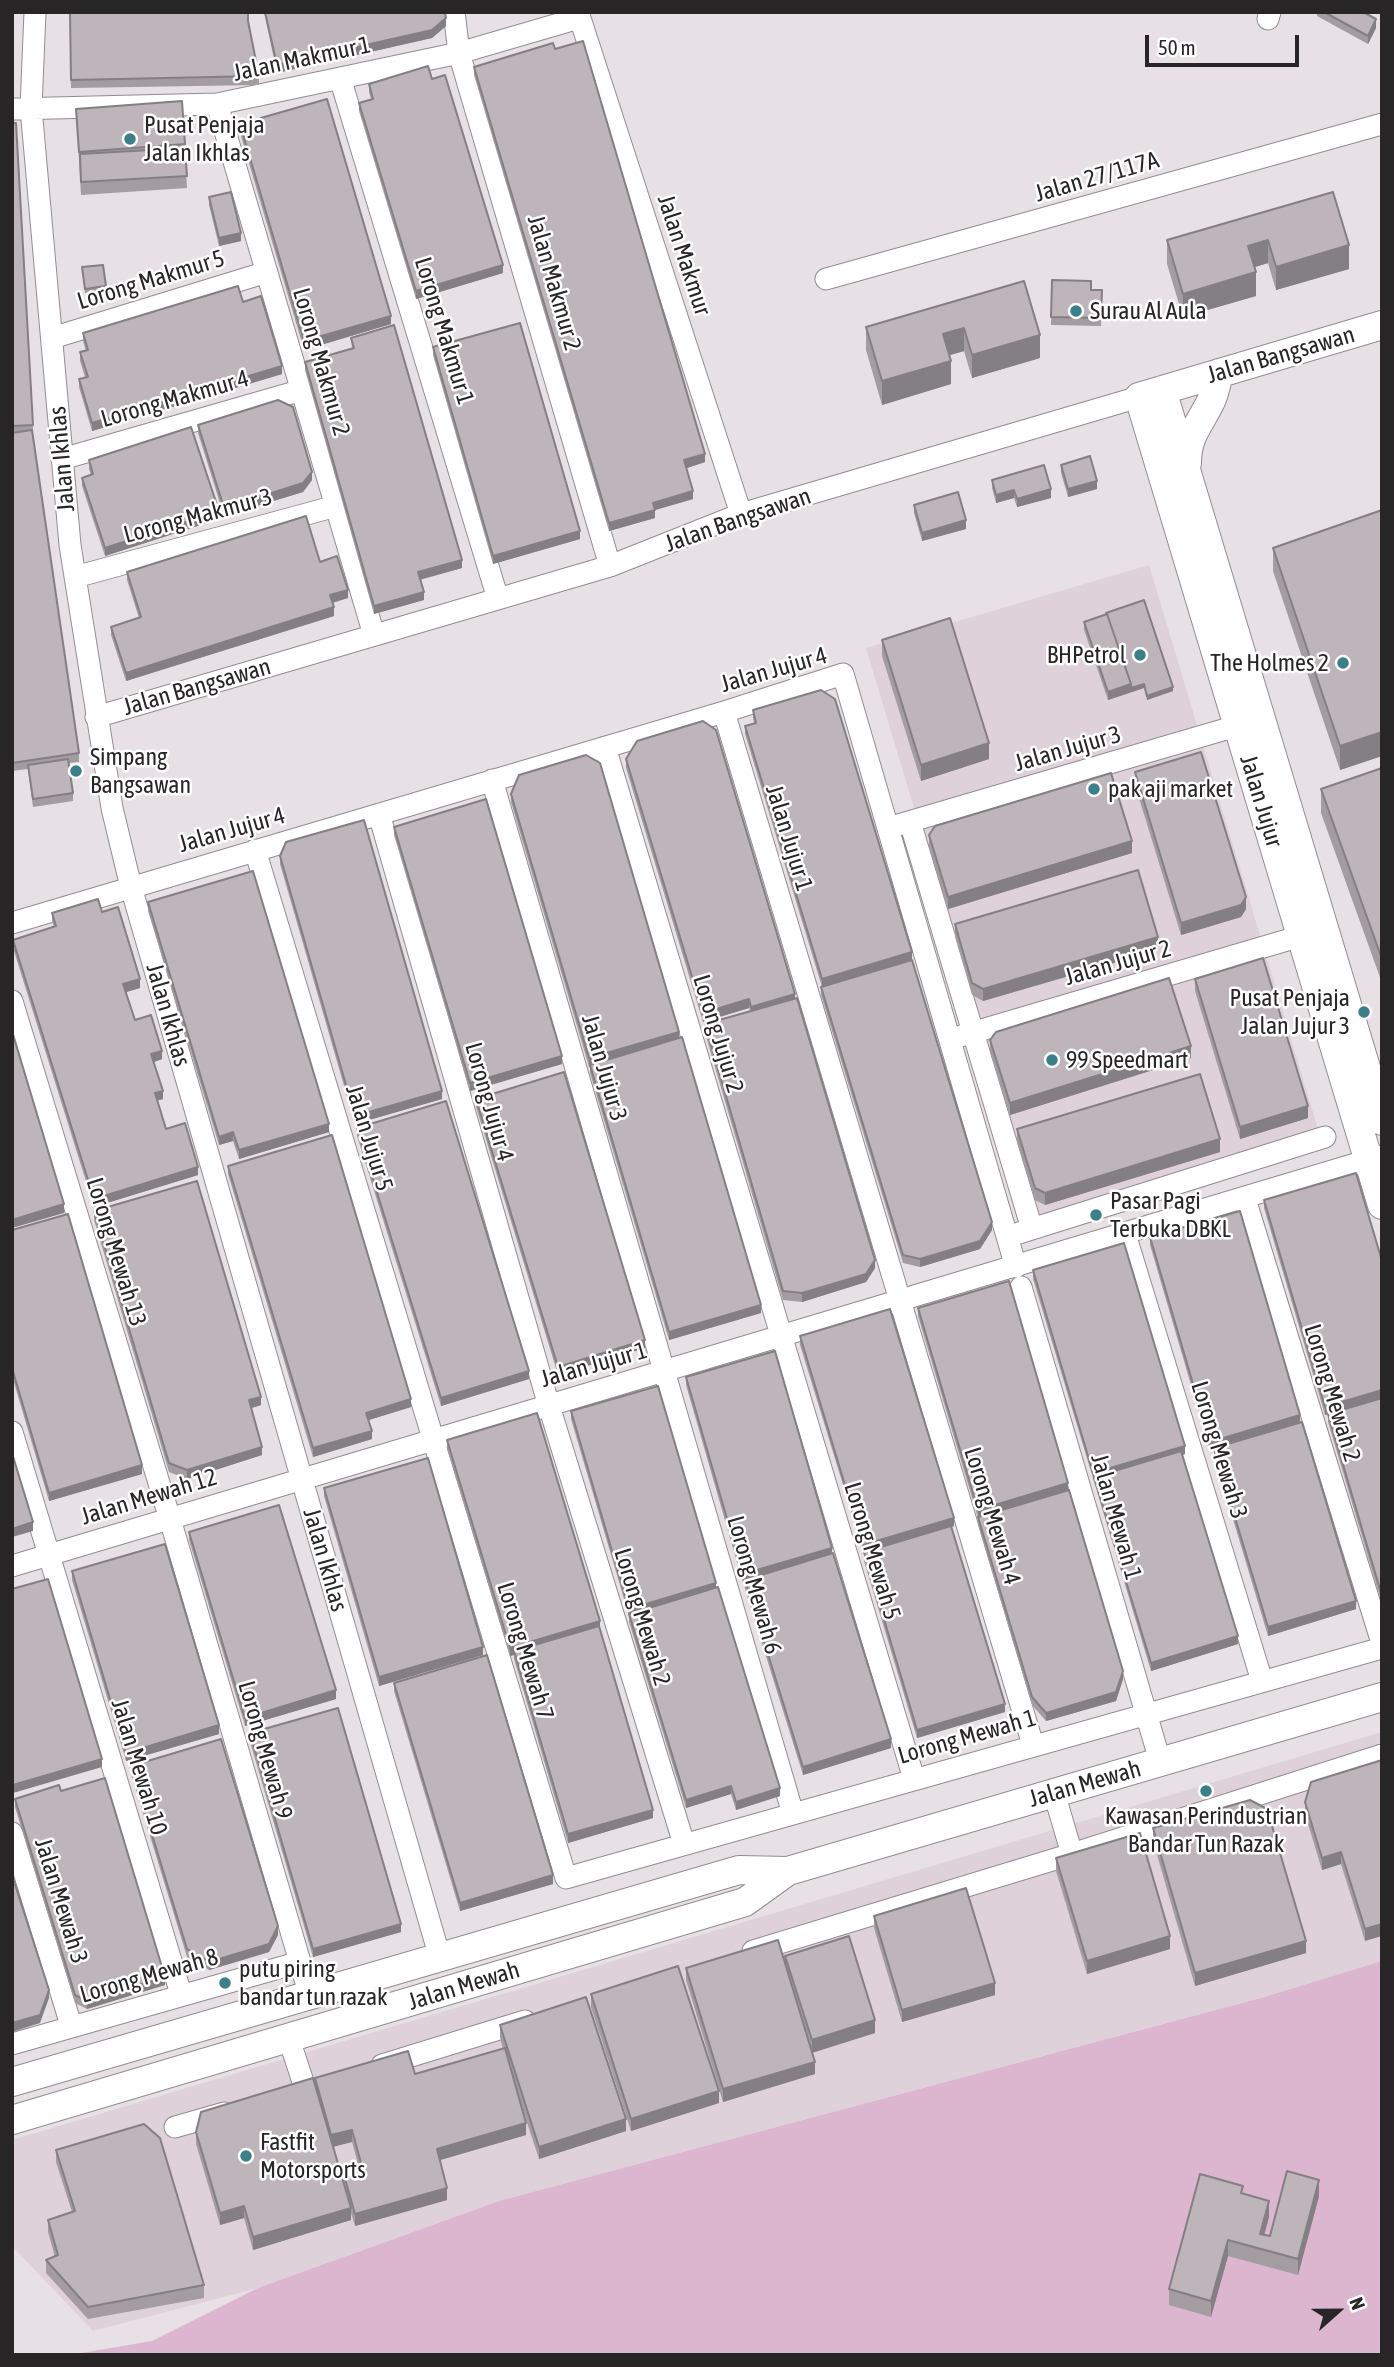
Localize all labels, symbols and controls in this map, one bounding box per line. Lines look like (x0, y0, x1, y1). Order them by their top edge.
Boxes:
scale bar (1149, 21, 1303, 65)
street label: Jalan Makmur 1 (231, 30, 373, 88)
text: 50 m (1158, 35, 1196, 59)
place label: Pusat Penjaja Jalan Ikhlas (144, 111, 265, 167)
marker: Pusat Penjaja Jalan Ikhlas (122, 131, 138, 147)
street label: Jalan 27/117A (1032, 146, 1162, 208)
street label: Jalan Makmur (651, 191, 717, 319)
street label: Jalan Makmur 2 (521, 212, 587, 354)
street label: Lorong Makmur 5 (74, 244, 228, 316)
street label: Lorong Makmur 1 (408, 254, 480, 408)
street label: Lorong Makmur 2 (286, 285, 356, 439)
place label: Surau Al Aula (1090, 297, 1207, 325)
marker: Surau Al Aula (1068, 303, 1084, 319)
street label: Jalan Bangsawan (1204, 320, 1358, 390)
street label: Lorong Makmur 4 (98, 364, 252, 434)
street label: Jalan Ikhlas (43, 405, 81, 513)
street label: Lorong Makmur 3 (121, 482, 275, 550)
street label: Jalan Bangsawan (661, 482, 815, 558)
street label: Jalan Jujur 4 (717, 641, 831, 699)
place label: BHPetrol (1047, 641, 1126, 669)
marker: BHPetrol (1132, 647, 1148, 663)
place label: The Holmes 2 (1210, 649, 1329, 677)
street label: Jalan Bangsawan (120, 652, 274, 722)
marker: The Holmes 2 (1335, 655, 1351, 671)
street label: Jalan Jujur 3 (1011, 720, 1125, 778)
place label: Simpang Bangsawan (90, 743, 191, 799)
street label: Jalan Jujur (1233, 751, 1289, 851)
marker: Simpang Bangsawan (68, 763, 84, 779)
place label: pak aji market (1108, 775, 1233, 803)
marker: pak aji market (1086, 781, 1102, 797)
street label: Jalan Jujur 1 (759, 782, 819, 894)
street label: Jalan Jujur 4 (175, 801, 289, 859)
street label: Jalan Jujur 2 (1061, 934, 1175, 992)
street label: Jalan Ikhlas (140, 960, 196, 1070)
street label: Lorong Jujur 2 (686, 971, 750, 1097)
place label: Pusat Penjaja Jalan Jujur 3 (1229, 984, 1350, 1040)
marker: Pusat Penjaja Jalan Jujur 3 (1356, 1004, 1372, 1020)
street label: Jalan Jujur 3 (575, 1011, 633, 1125)
street label: Lorong Jujur 4 (458, 1039, 520, 1165)
place label: 99 Speedmart (1066, 1046, 1188, 1074)
marker: 99 Speedmart (1044, 1052, 1060, 1068)
street label: Jalan Jujur 5 (339, 1082, 399, 1194)
street label: Lorong Mewah 13 (80, 1174, 152, 1330)
place label: Pasar Pagi Terbuka DBKL (1110, 1187, 1231, 1243)
marker: Pasar Pagi Terbuka DBKL (1088, 1207, 1104, 1223)
street label: Lorong Mewah 2 (1297, 1321, 1367, 1465)
street label: Jalan Jujur 1 (537, 1336, 651, 1394)
street label: Lorong Mewah 3 (1184, 1378, 1254, 1522)
street label: Lorong Mewah 4 (957, 1444, 1027, 1588)
street label: Jalan Mewah 1 (1084, 1451, 1148, 1583)
street label: Jalan Mewah 12 (77, 1463, 221, 1531)
street label: Lorong Mewah 5 (837, 1479, 907, 1623)
street label: Jalan Ikhlas (297, 1505, 353, 1615)
street label: Lorong Mewah 6 (721, 1513, 787, 1657)
street label: Lorong Mewah 2 (607, 1545, 677, 1689)
street label: Lorong Mewah 7 (490, 1579, 560, 1723)
street label: Lorong Mewah 9 (232, 1678, 298, 1822)
street label: Jalan Mewah 10 (105, 1695, 173, 1839)
street label: Lorong Mewah 1 (895, 1704, 1039, 1770)
street label: Jalan Mewah (1026, 1754, 1144, 1814)
marker: Kawasan Perindustrian Bandar Tun Razak (1198, 1783, 1214, 1799)
place label: Kawasan Perindustrian Bandar Tun Razak (1105, 1802, 1307, 1858)
street label: Jalan Mewah 3 (28, 1835, 94, 1967)
street label: Lorong Mewah 8 (77, 1943, 221, 2009)
place label: putu piring bandar tun razak (239, 1955, 388, 2011)
street label: Jalan Mewah (405, 1955, 523, 2017)
marker: putu piring bandar tun razak (217, 1975, 233, 1991)
place label: Fastfit Motorsports (260, 2128, 366, 2184)
marker: Fastfit Motorsports (238, 2148, 254, 2164)
north arrow (1303, 2276, 1373, 2346)
text: N (1345, 2294, 1370, 2313)

